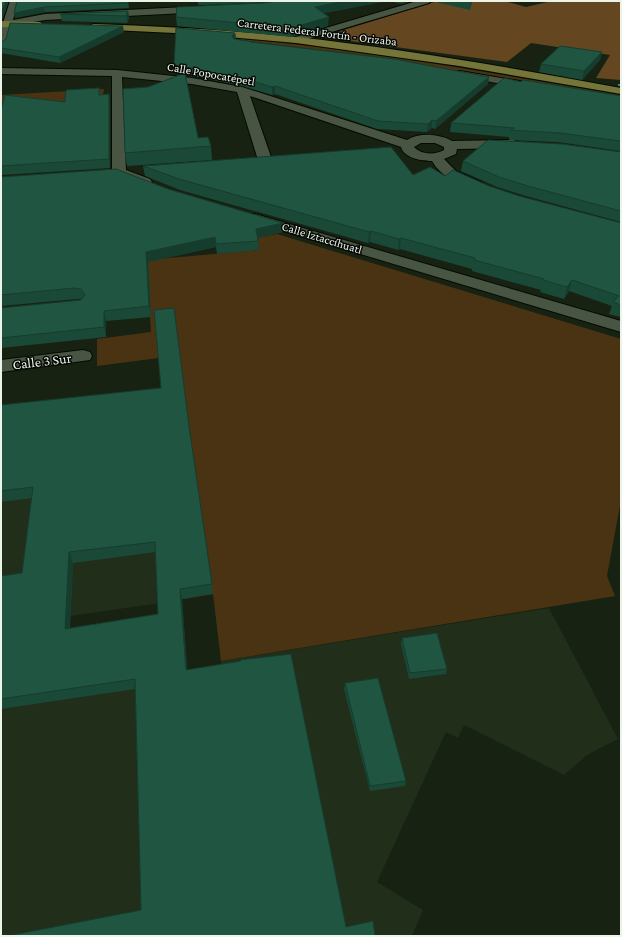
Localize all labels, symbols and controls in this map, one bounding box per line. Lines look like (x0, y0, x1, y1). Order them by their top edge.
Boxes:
street label: Carretera Federal Fortín - Orizaba (236, 15, 398, 49)
street label: Calle Popocatépetl (166, 59, 256, 89)
street label: Calle Iztaccíhuatl (280, 219, 364, 257)
street label: Calle 3 Sur (12, 349, 72, 373)

